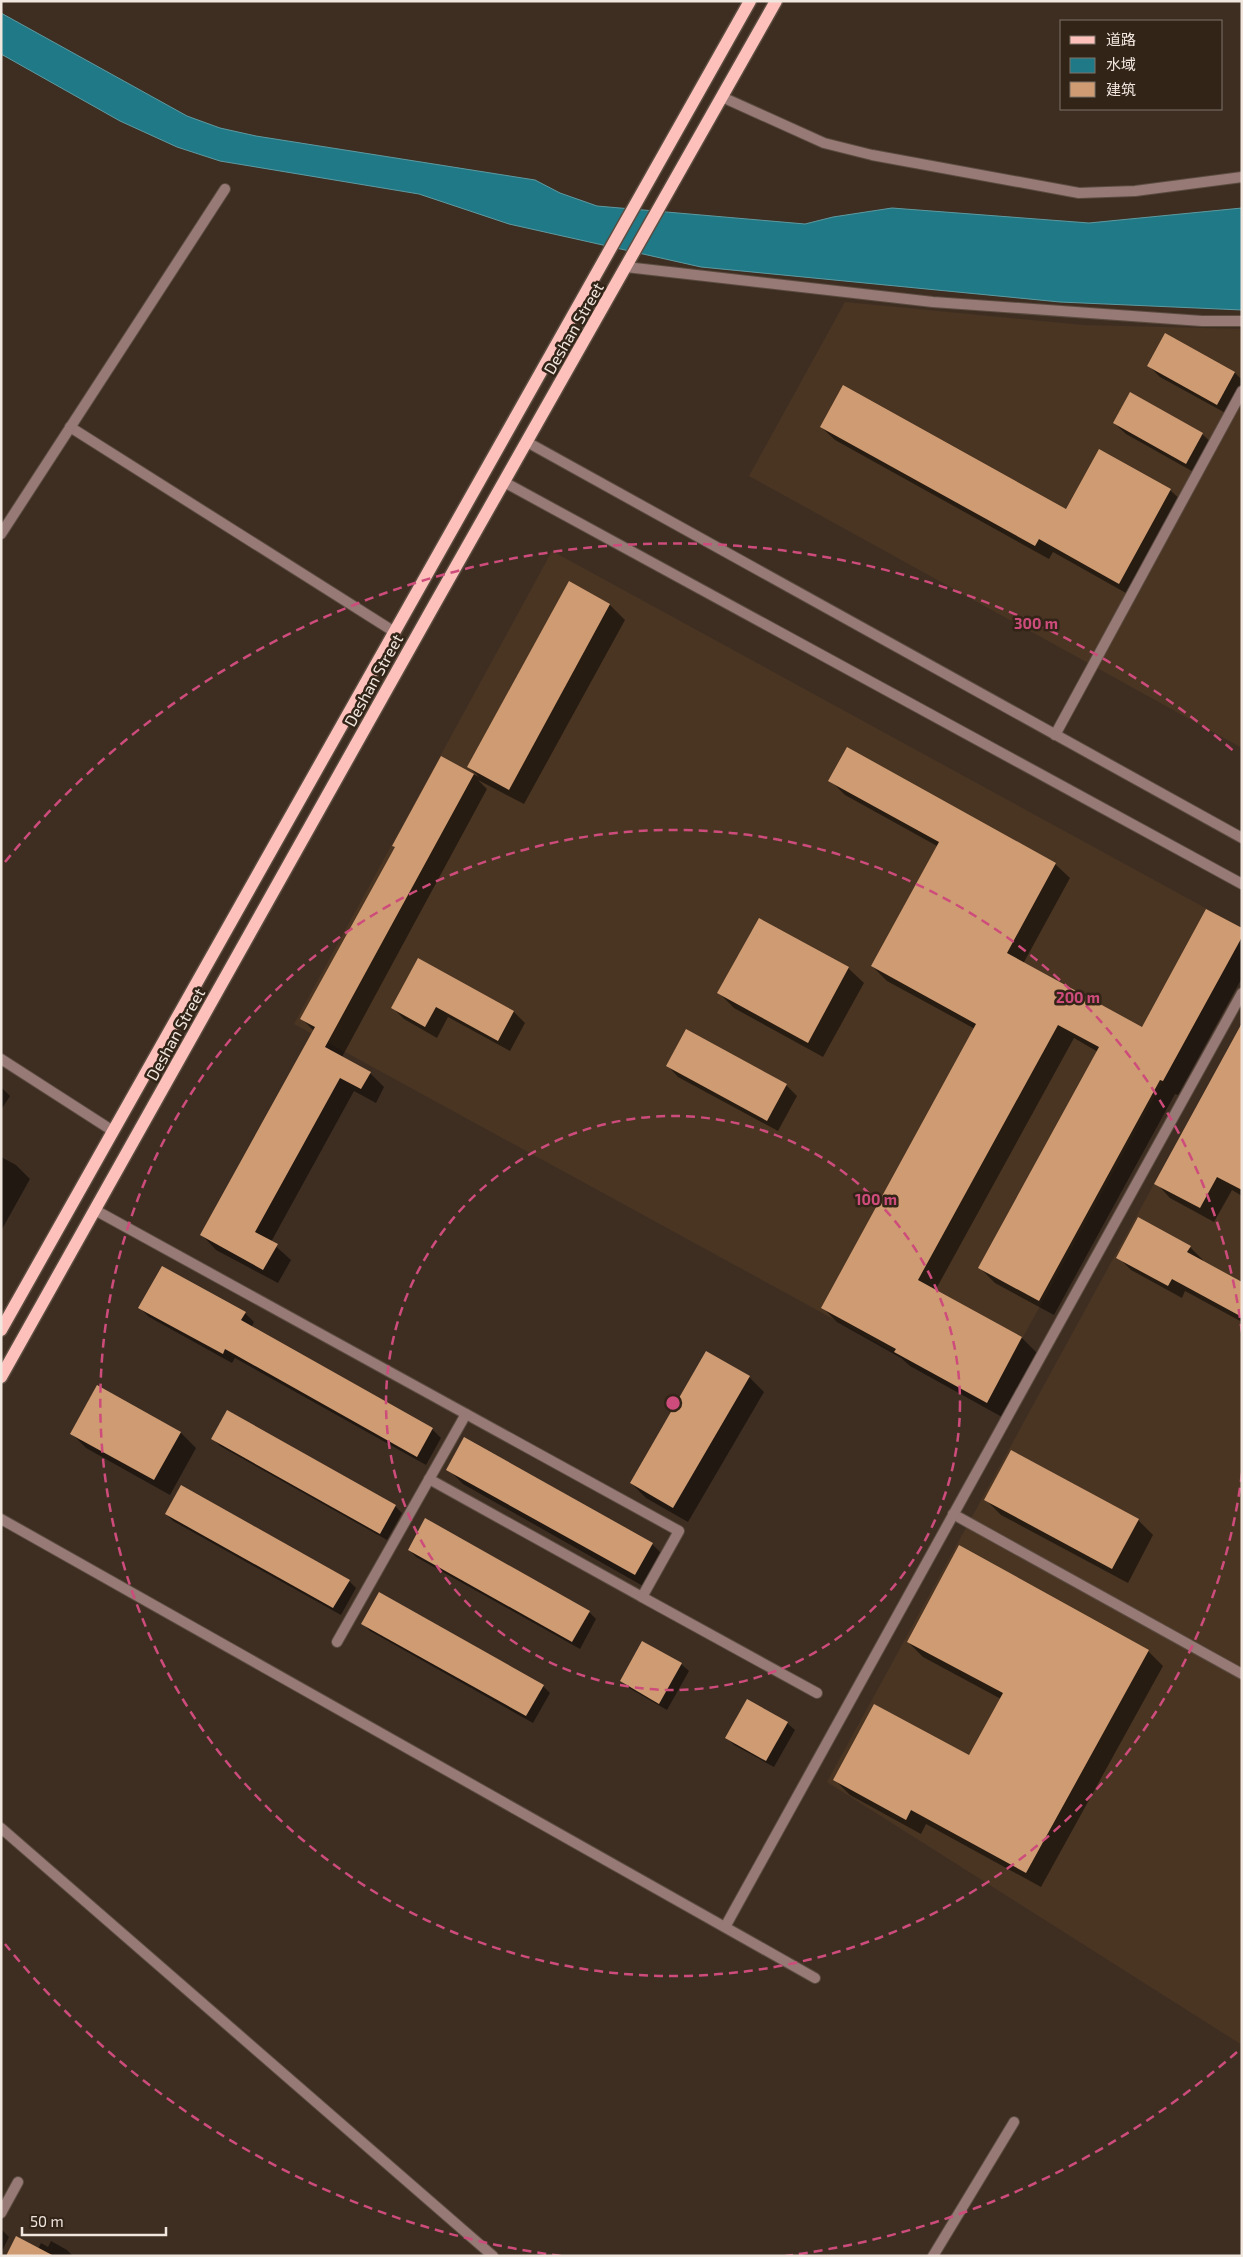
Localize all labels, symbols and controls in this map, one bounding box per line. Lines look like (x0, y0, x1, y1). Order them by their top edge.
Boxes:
legend (1060, 20, 1223, 110)
text: 道路 (1106, 30, 1136, 48)
text: 水域 (1106, 55, 1136, 73)
text: 建筑 (1106, 80, 1136, 98)
street label: Deshan Street (539, 279, 607, 377)
text: 300 m (1014, 614, 1058, 632)
street label: Deshan Street (340, 630, 406, 730)
street label: Deshan Street (142, 984, 208, 1084)
text: 200 m (1056, 988, 1100, 1006)
text: 100 m (855, 1190, 897, 1208)
centre of rings (664, 1394, 682, 1412)
scale bar (22, 2204, 166, 2236)
text: 50 m (30, 2212, 64, 2230)

